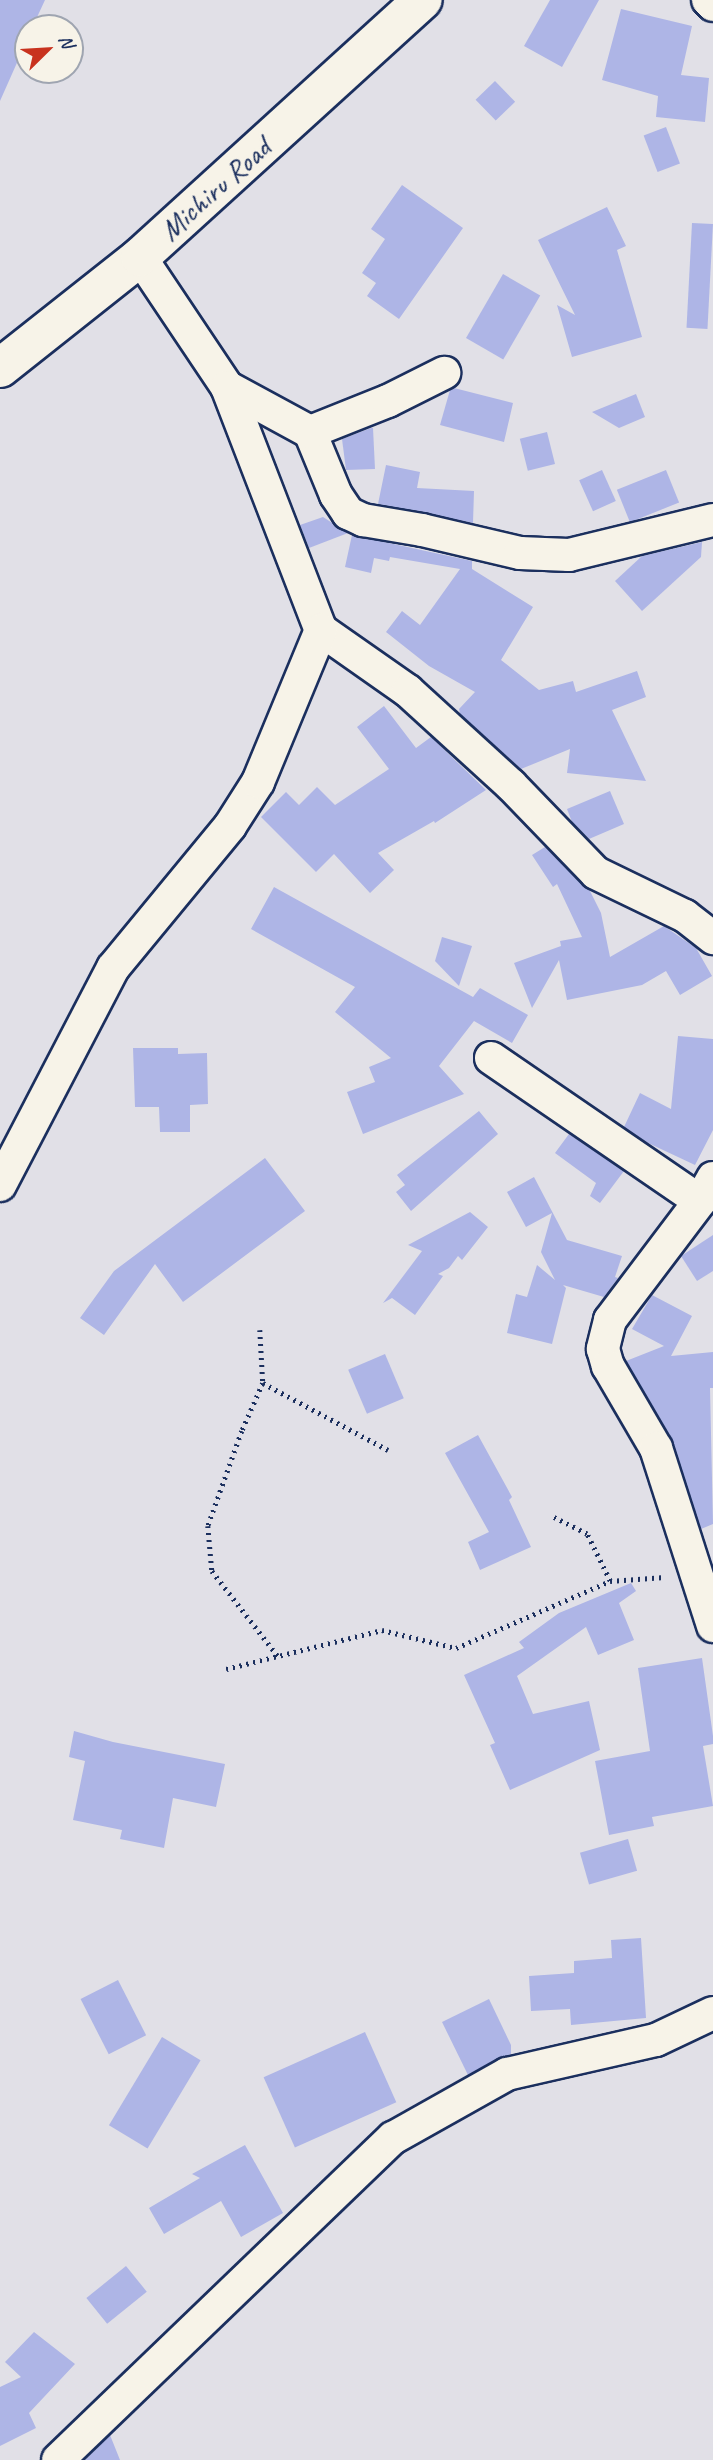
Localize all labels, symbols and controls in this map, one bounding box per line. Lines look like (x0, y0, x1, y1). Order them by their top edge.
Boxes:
north arrow (14, 14, 84, 84)
text: N (53, 31, 80, 52)
street label: Michiru Road (152, 130, 278, 248)

